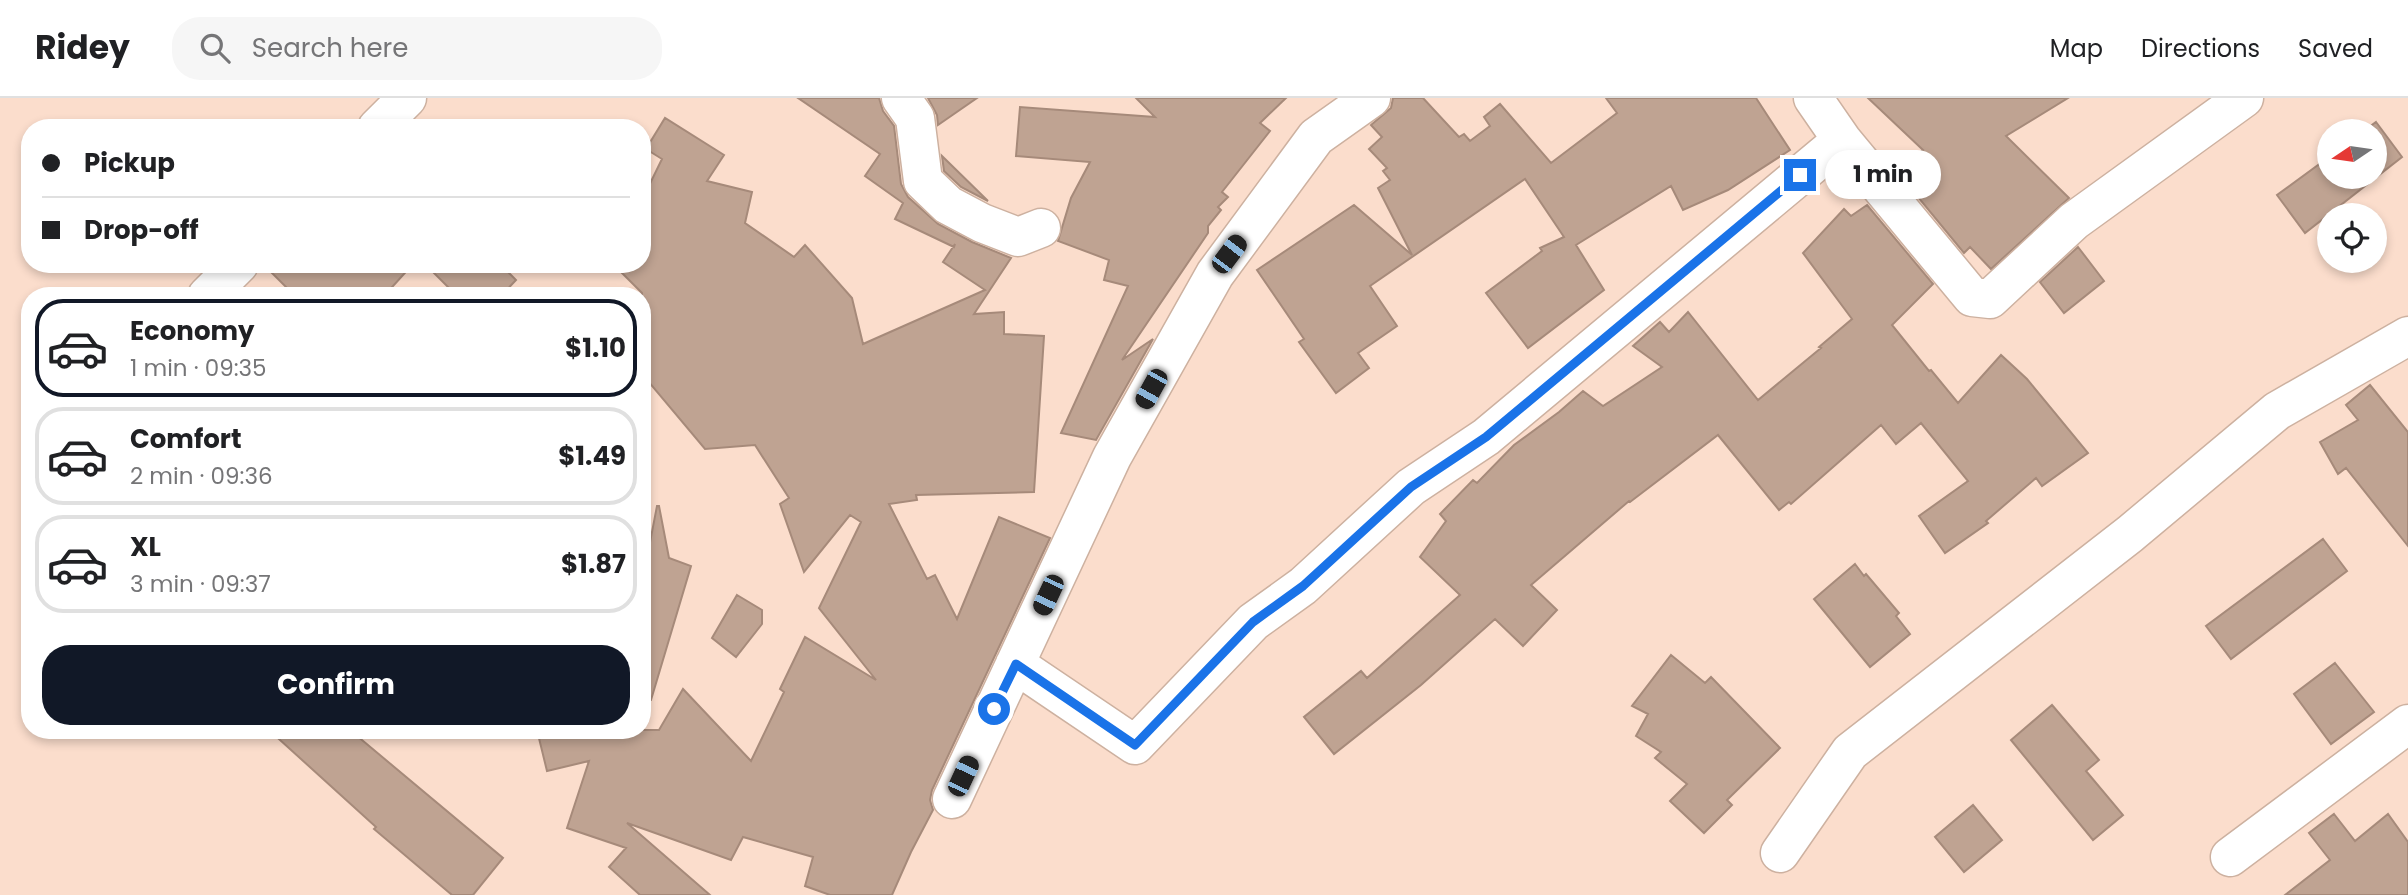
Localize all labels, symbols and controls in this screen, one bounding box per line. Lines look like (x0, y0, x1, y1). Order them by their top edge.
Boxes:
search box (172, 17, 662, 80)
text: Ridey (35, 24, 130, 71)
icon: search (196, 29, 234, 67)
text: Search here (252, 30, 408, 66)
text: Map (2050, 32, 2103, 65)
text: Directions (2141, 32, 2260, 65)
text: Saved (2298, 32, 2373, 65)
north arrow (2317, 119, 2387, 189)
map controls (2317, 119, 2387, 273)
text: Pickup (84, 145, 175, 181)
callout: 1 min (1825, 150, 1940, 200)
text: 1 min (1853, 158, 1913, 190)
route end (1784, 159, 1816, 191)
button: locate (2317, 203, 2387, 273)
text: Drop-off (84, 212, 199, 248)
car (1208, 231, 1251, 277)
text: Economy (130, 313, 254, 349)
icon: car (46, 317, 109, 380)
text: $1.10 (565, 330, 626, 366)
text: 1 min · 09:35 (130, 352, 267, 384)
car (1132, 366, 1171, 412)
text: Comfort (130, 421, 242, 457)
icon: car (46, 425, 109, 488)
text: $1.49 (558, 438, 626, 474)
text: 2 min · 09:36 (130, 460, 273, 492)
text: XL (130, 529, 161, 565)
icon: car (46, 533, 109, 596)
text: $1.87 (561, 546, 626, 582)
text: 3 min · 09:37 (130, 568, 271, 600)
car (1030, 572, 1067, 618)
button: Confirm (42, 645, 630, 725)
route start (978, 693, 1010, 725)
car (945, 753, 982, 799)

